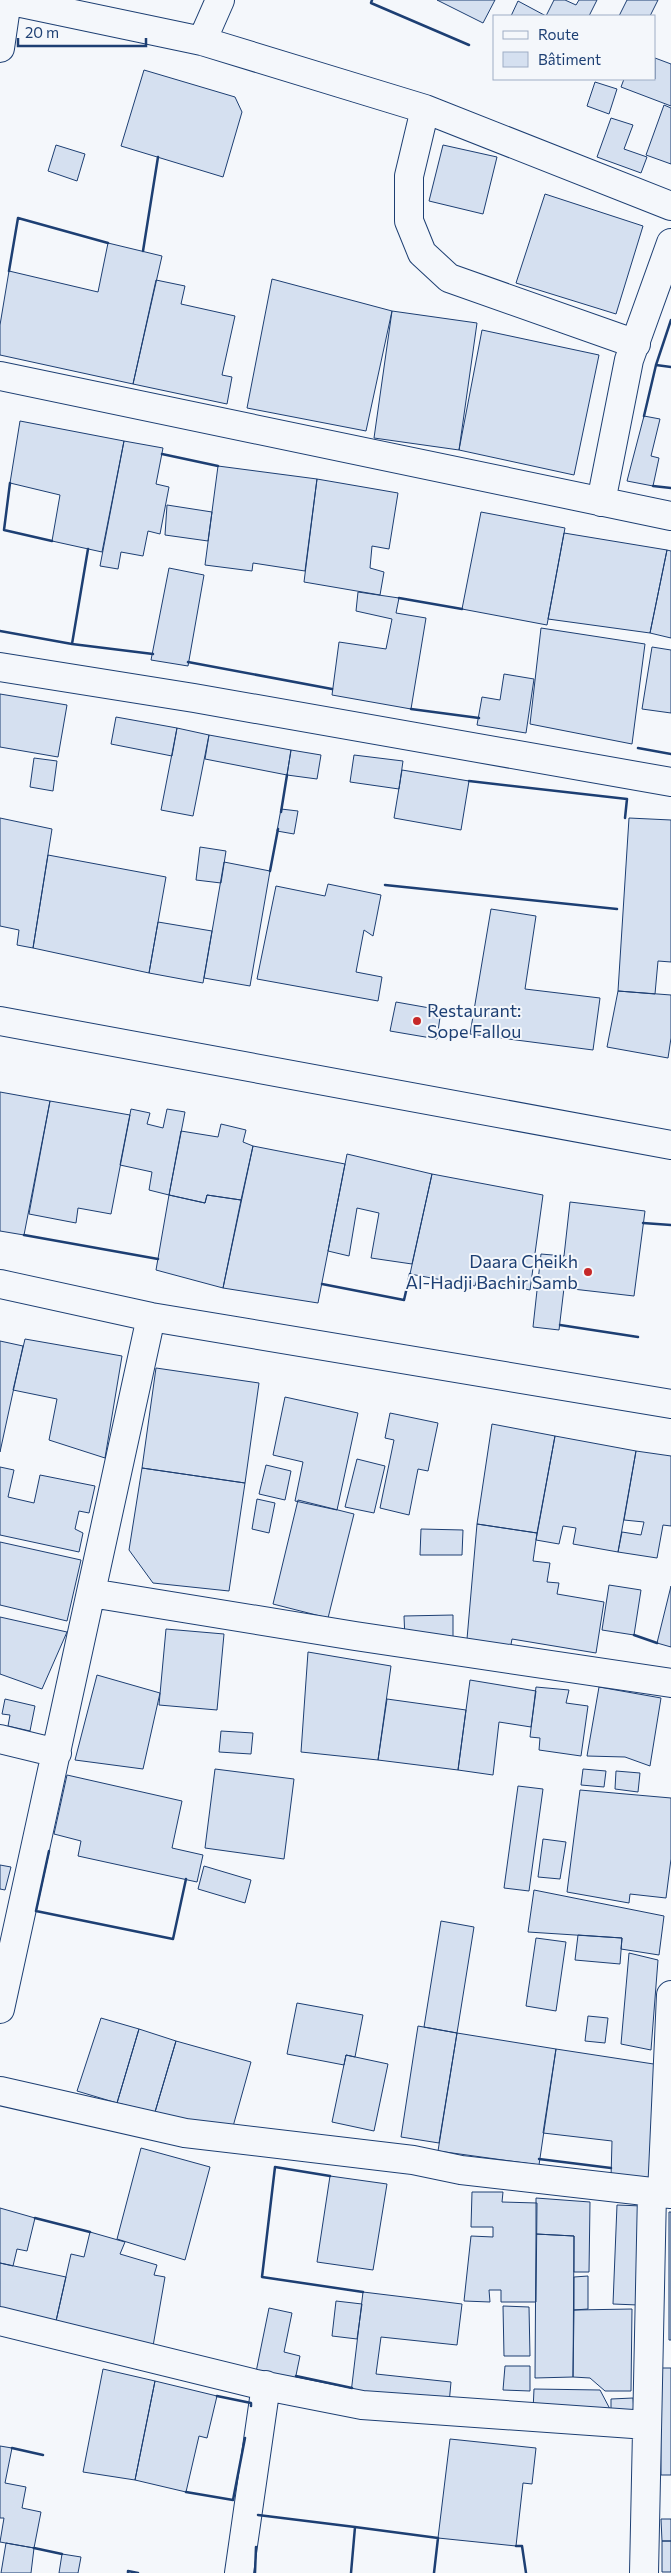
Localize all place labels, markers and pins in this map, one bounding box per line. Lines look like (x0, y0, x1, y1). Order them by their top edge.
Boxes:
place label: Restaurant: Sope Fallou (427, 999, 521, 1042)
marker: Restaurant: Sope Fallou (411, 1015, 423, 1027)
place label: Daara Cheikh Al-Hadji Bachir Samb (406, 1250, 578, 1293)
marker: Daara Cheikh Al-Hadji Bachir Samb (582, 1266, 594, 1278)

